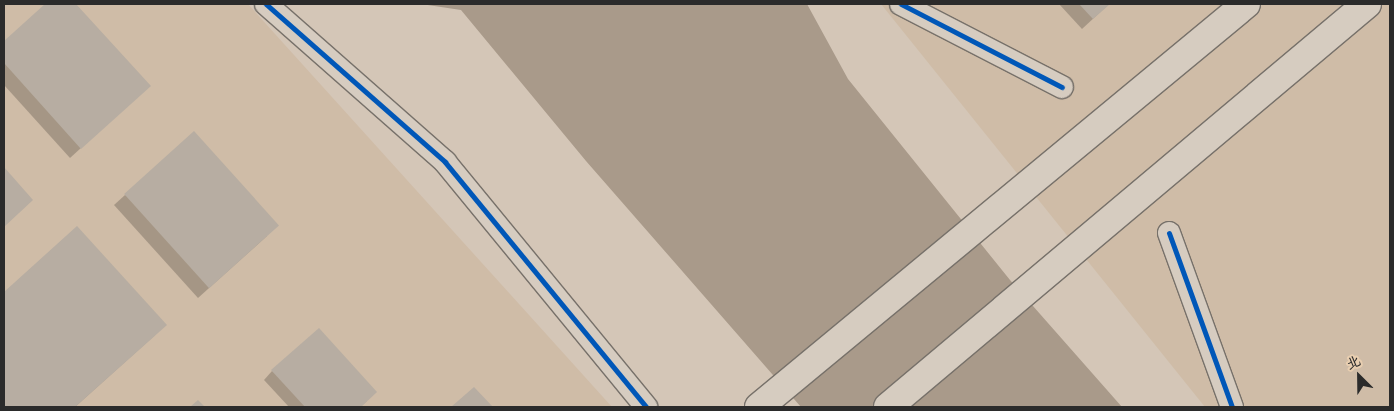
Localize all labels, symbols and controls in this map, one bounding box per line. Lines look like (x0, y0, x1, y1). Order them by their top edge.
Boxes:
north arrow (1334, 351, 1384, 401)
text: 北 (1343, 351, 1363, 373)

